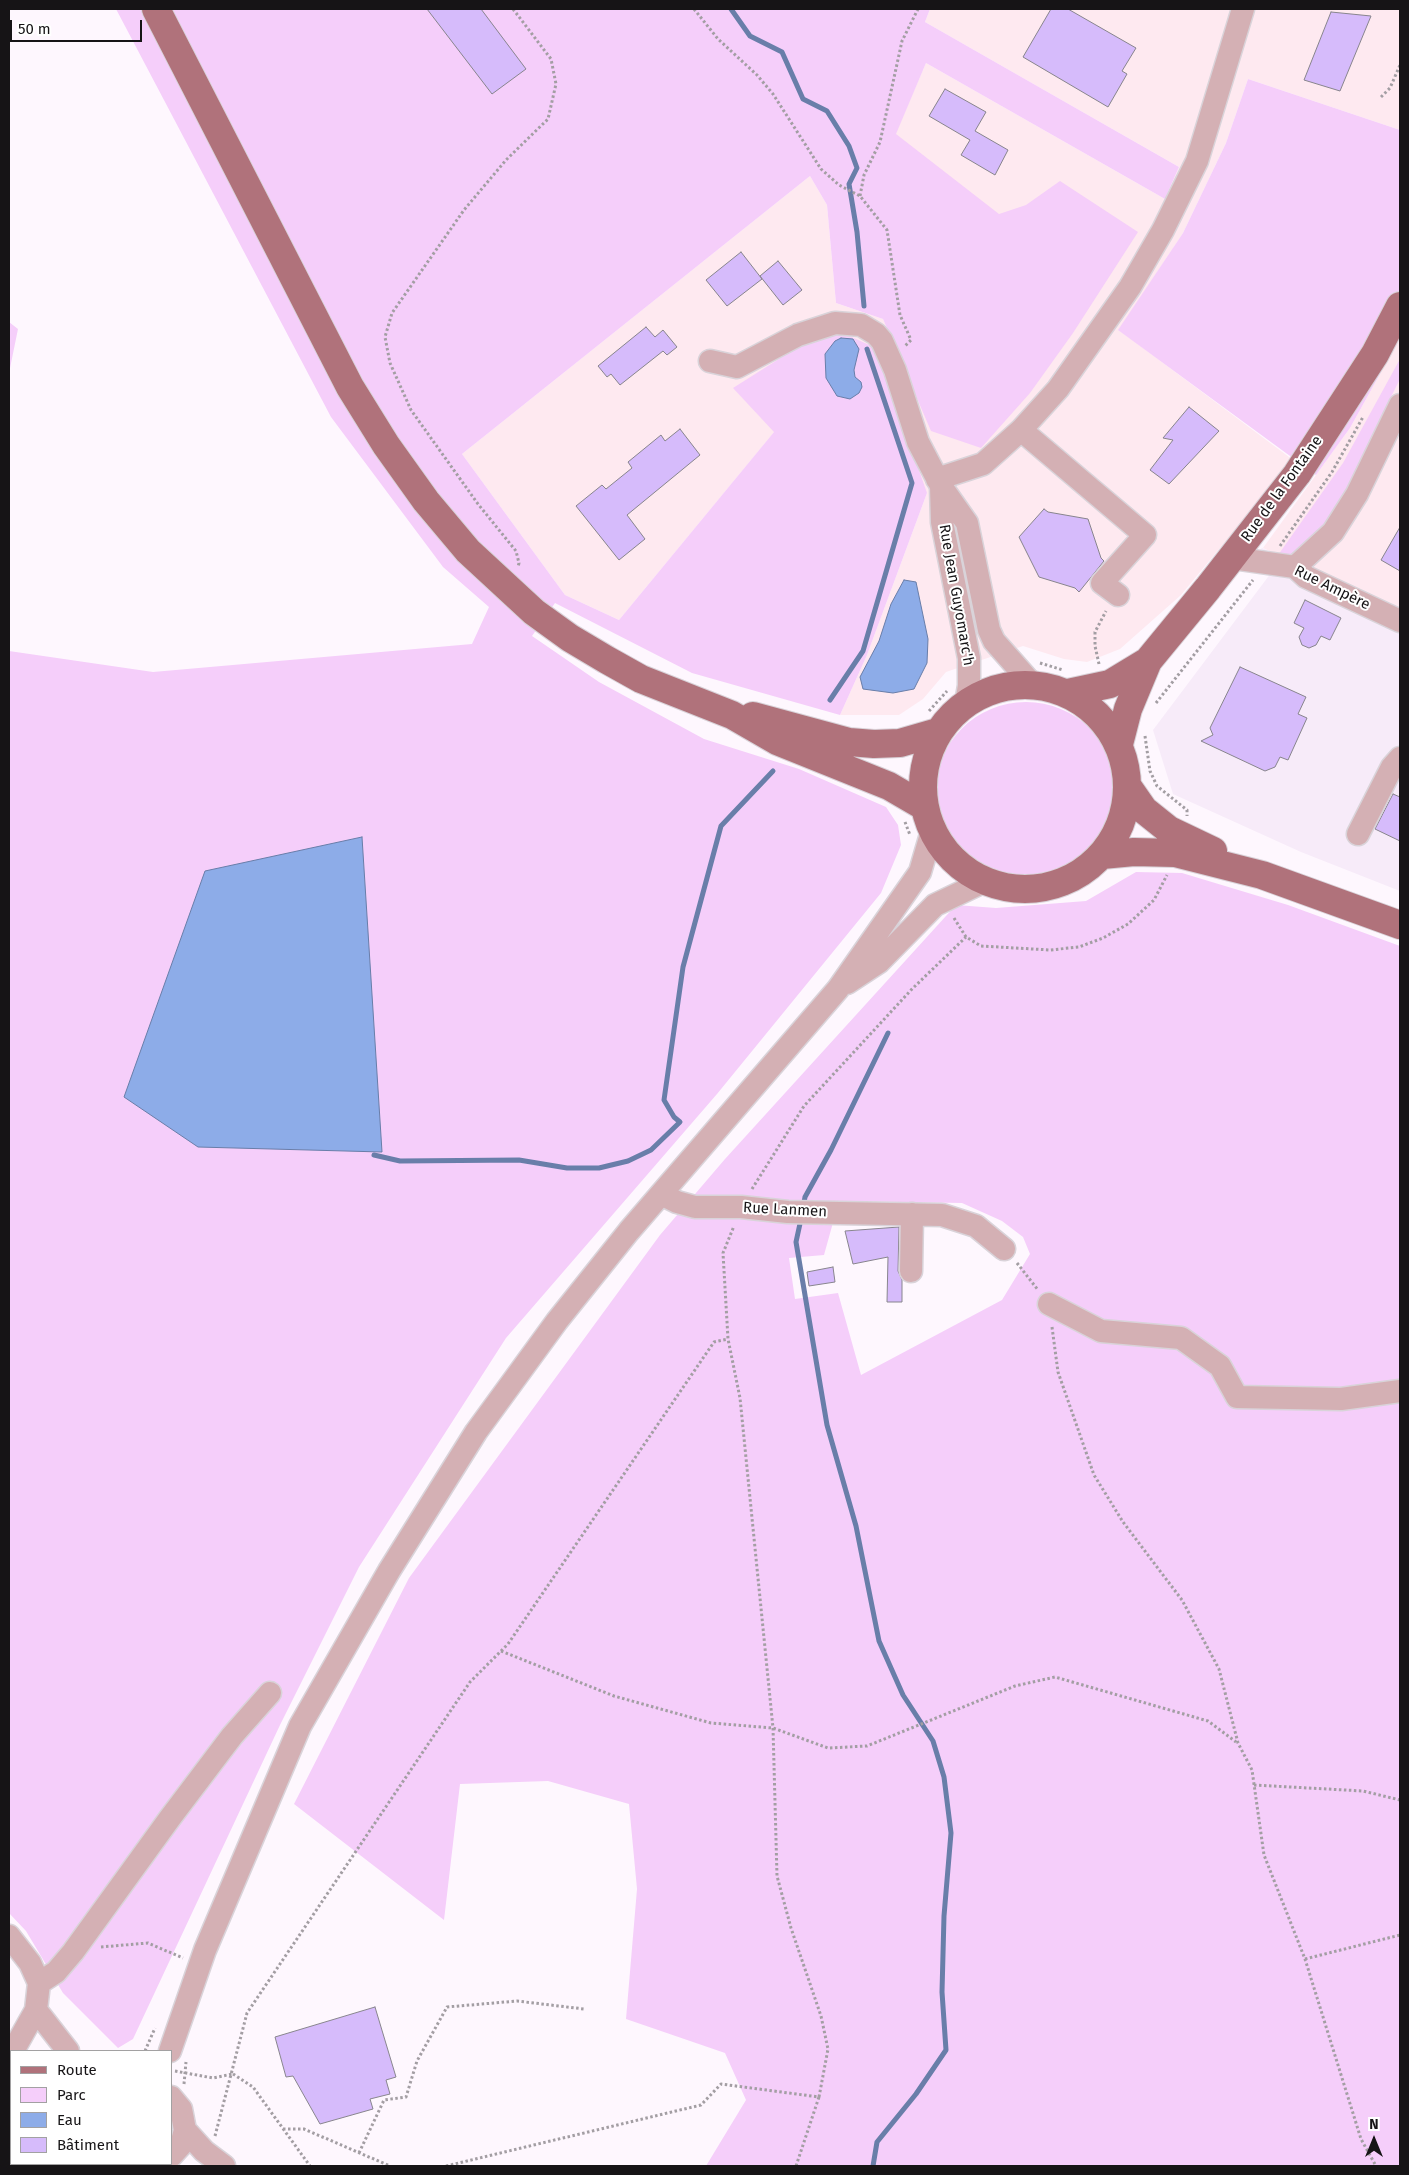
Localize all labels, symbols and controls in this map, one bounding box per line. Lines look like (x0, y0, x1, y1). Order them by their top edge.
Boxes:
scale bar (12, 10, 145, 42)
text: 50 m (18, 20, 51, 38)
street label: Rue de la Fontaine (1238, 433, 1326, 545)
street label: Rue Jean Guyomarc'h (935, 523, 977, 667)
street label: Rue Ampère (1291, 562, 1373, 614)
street label: Rue Lanmen (743, 1199, 827, 1221)
legend (10, 2050, 172, 2165)
text: Route (57, 2061, 97, 2079)
text: Parc (57, 2086, 86, 2104)
text: Eau (57, 2111, 82, 2129)
north arrow (1349, 2115, 1399, 2165)
text: N (1369, 2116, 1379, 2133)
text: Bâtiment (57, 2136, 119, 2154)

